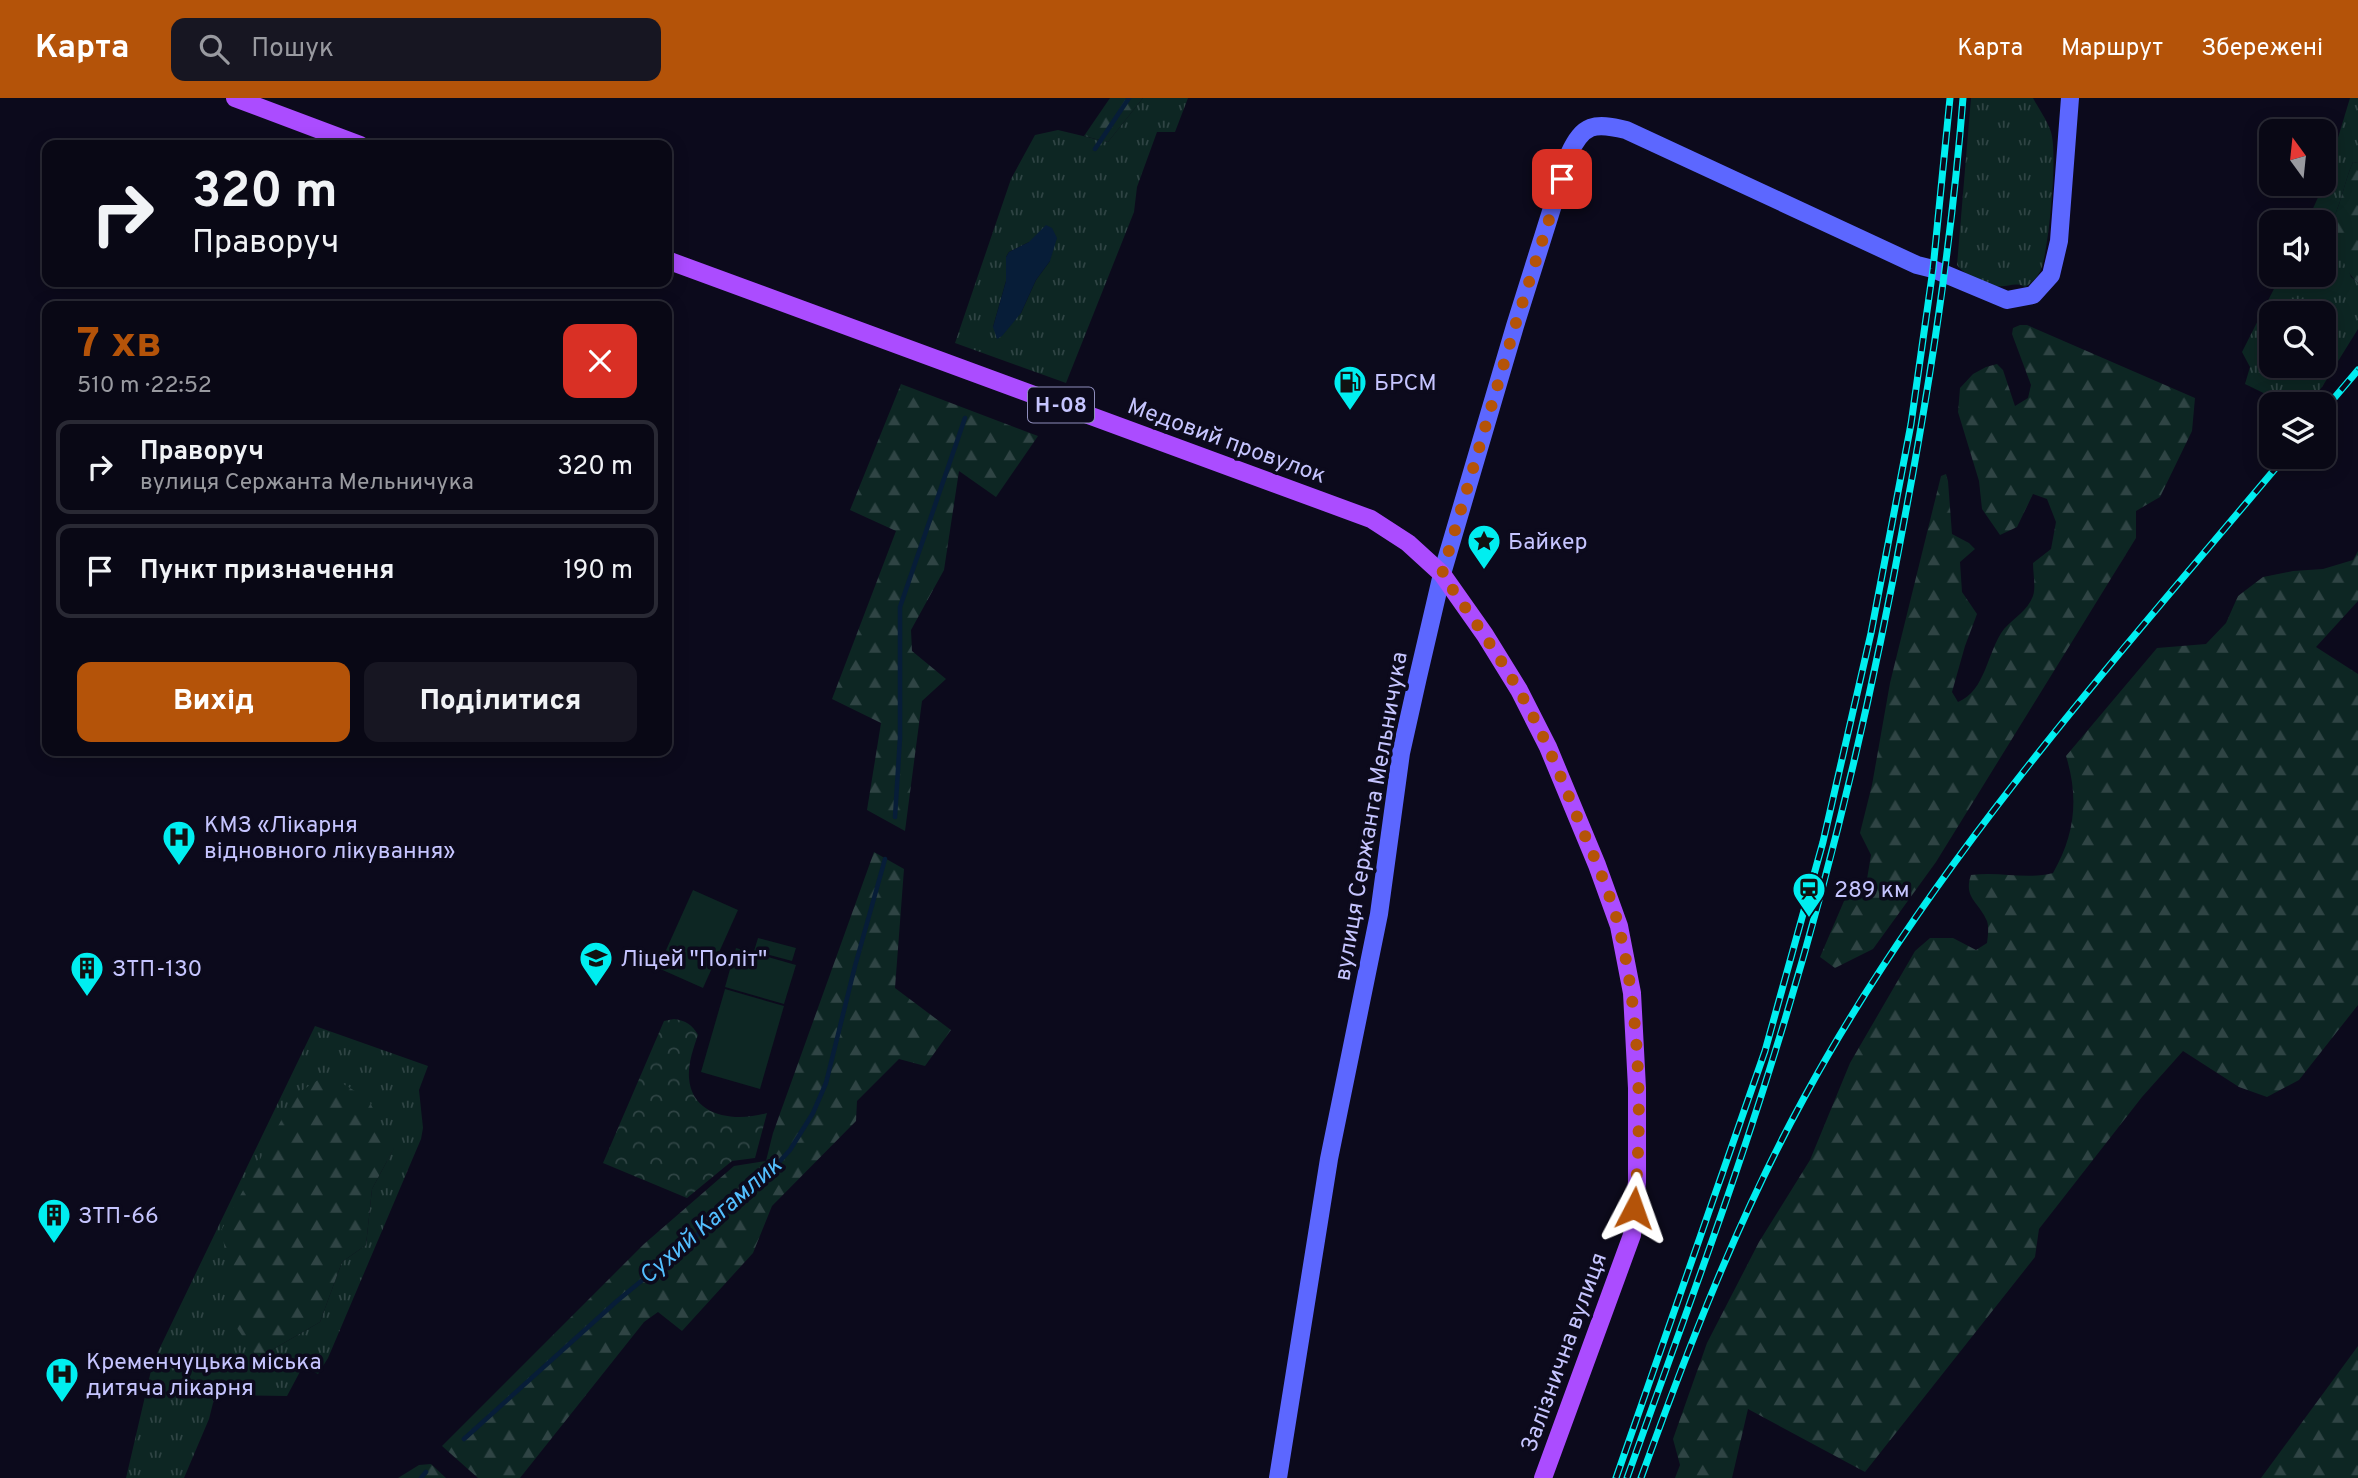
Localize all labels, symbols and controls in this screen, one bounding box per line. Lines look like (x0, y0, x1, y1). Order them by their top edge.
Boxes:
search box (171, 18, 661, 81)
text: Карта (35, 28, 129, 70)
icon: search (195, 30, 233, 68)
text: Пошук (251, 33, 334, 66)
text: Карта (1957, 34, 2023, 64)
text: Маршрут (2061, 34, 2163, 64)
text: Збережені (2201, 34, 2323, 64)
north arrow (2259, 119, 2336, 196)
map controls (2259, 119, 2336, 469)
pin (1532, 149, 1592, 209)
icon: arrive (1543, 160, 1581, 198)
text: 320 m (192, 163, 338, 225)
icon: right (77, 168, 168, 259)
button: sound (2259, 210, 2336, 287)
text: Праворуч (192, 224, 339, 264)
button: search (2259, 301, 2336, 378)
text: 7 хв (77, 319, 162, 372)
button: close (563, 324, 637, 398)
fuel station icon: БРСМ (1331, 363, 1369, 412)
place label: БРСМ (1374, 370, 1437, 399)
text: 510 m · 22:52 (77, 372, 212, 401)
road number: Н-08 (1028, 388, 1094, 422)
button: layers (2259, 392, 2336, 469)
street label: Медовий провулок (1123, 393, 1329, 492)
text: Праворуч (140, 436, 264, 469)
icon: right (81, 448, 119, 486)
text: 320 m (557, 451, 633, 484)
text: вулиця Сержанта Мельничука (140, 469, 474, 498)
place icon: Байкер (1465, 522, 1503, 571)
place label: Байкер (1508, 529, 1588, 558)
icon: arrive (81, 552, 119, 590)
text: Пункт призначення (140, 555, 394, 588)
text: 190 m (563, 555, 633, 588)
street label: вулиця Сержанта Мельничука (1329, 650, 1416, 983)
button: Вихід (77, 662, 350, 742)
button: Поділитися (364, 662, 637, 742)
place label: КМЗ «Лікарня відновного лікування» (204, 812, 455, 867)
hospital icon: КМЗ «Лікарня відновного лікування» (160, 818, 198, 867)
station icon: 289 км (1790, 870, 1828, 919)
place label: 289 км (1834, 877, 1910, 906)
school or university icon: Ліцей "Політ" (577, 939, 615, 988)
place label: Ліцей "Політ" (620, 946, 767, 975)
building icon: ЗТП-130 (68, 949, 106, 998)
place label: ЗТП-130 (112, 956, 202, 985)
water label: Сухий Кагамлик (634, 1151, 789, 1292)
position arrow (1597, 1171, 1671, 1245)
building icon: ЗТП-66 (35, 1196, 73, 1245)
place label: ЗТП-66 (78, 1203, 159, 1232)
street label: Залізнична вулиця (1516, 1249, 1615, 1457)
place label: Кременчуцька міська дитяча лікарня (86, 1349, 321, 1404)
hospital icon: Кременчуцька міська дитяча лікарня (43, 1355, 81, 1404)

